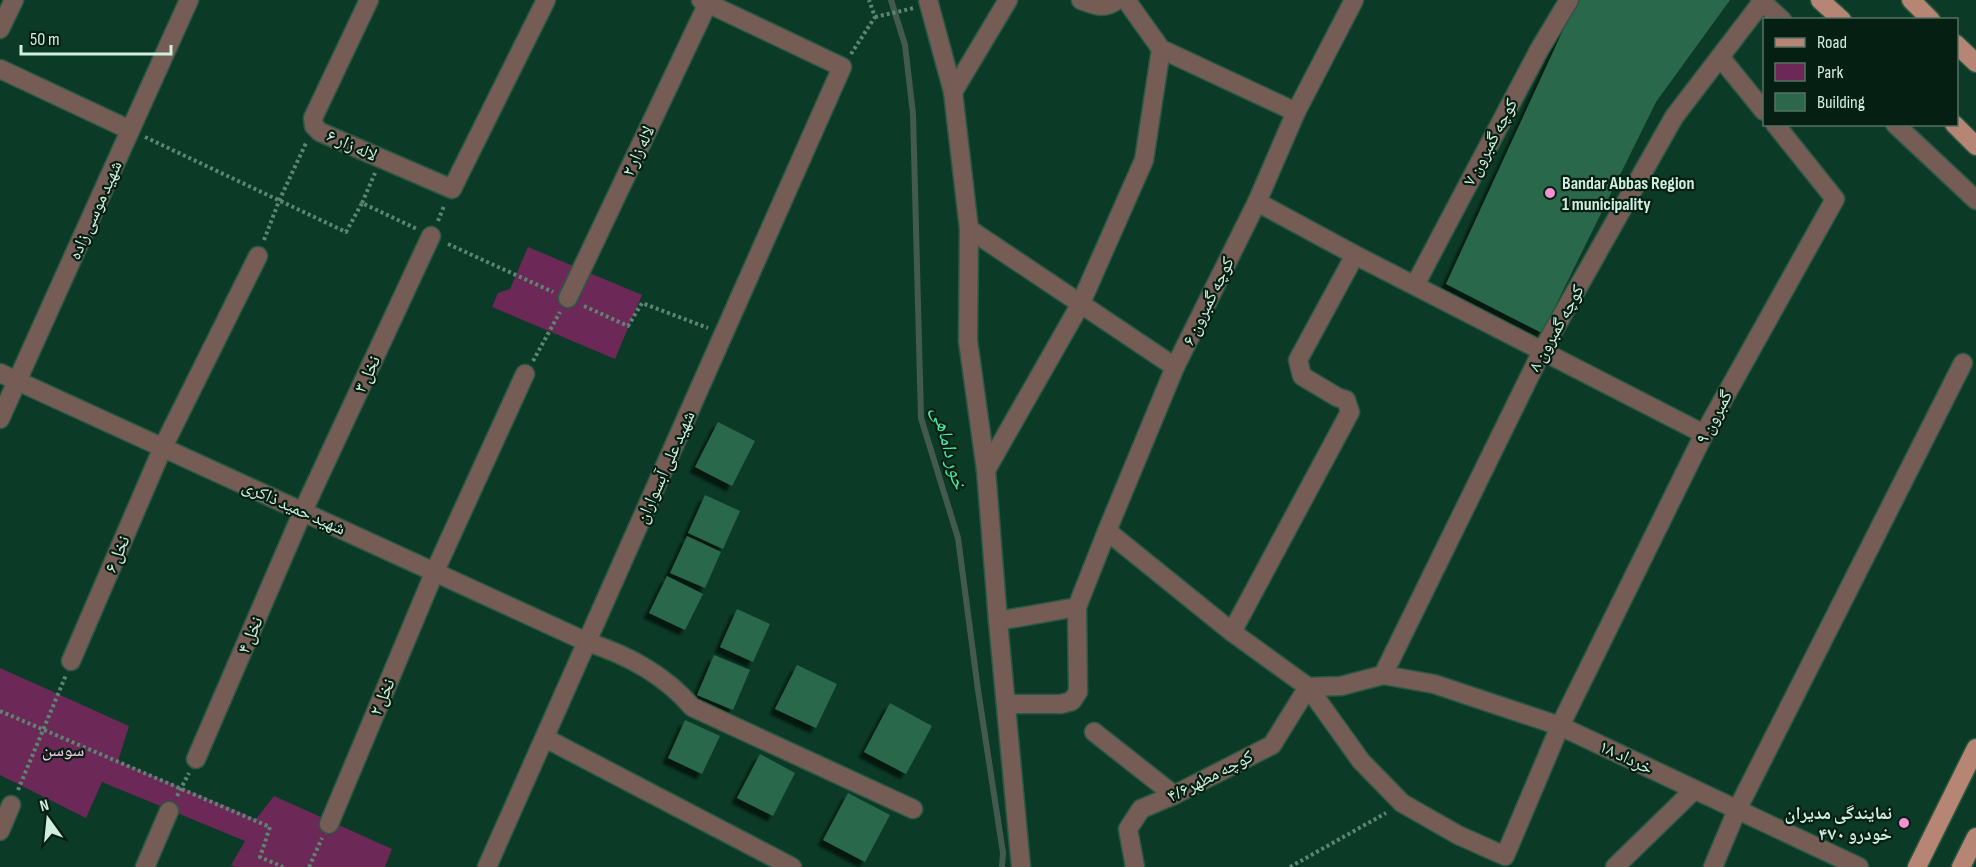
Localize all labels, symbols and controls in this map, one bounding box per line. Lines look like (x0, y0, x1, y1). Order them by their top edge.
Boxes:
scale bar (21, 18, 171, 56)
legend (1763, 18, 1958, 126)
text: 50 m (30, 29, 60, 50)
text: Road (1817, 32, 1847, 53)
text: Park (1817, 62, 1843, 83)
text: Building (1817, 92, 1865, 113)
street label: کوچه گمبرون ۷ (1459, 95, 1522, 189)
street label: لاله زار ۲ (618, 123, 659, 180)
street label: لاله زار ۶ (323, 125, 380, 166)
street label: شهید موسی زاده (64, 157, 127, 263)
place label: Bandar Abbas Region 1 municipality (1562, 173, 1694, 215)
marker: Bandar Abbas Region 1 municipality (1543, 186, 1557, 200)
street label: کوچه گمبرون ۶ (1178, 253, 1239, 349)
street label: کوچه گمبرون ۸ (1524, 281, 1589, 375)
street label: نخل ۳ (350, 352, 385, 396)
street label: گمبرون ۹ (1692, 387, 1737, 447)
water label: خور داماهی (927, 405, 972, 492)
street label: شهید علی آبسواران (631, 408, 700, 527)
street label: شهید حمید ذاکری (239, 475, 349, 540)
street label: نخل ۶ (100, 532, 135, 576)
street label: نخل ۴ (233, 613, 268, 657)
street label: نخل ۲ (365, 675, 400, 719)
street label: خرداد ۱۸ (1596, 736, 1656, 779)
park label: سوسن (42, 740, 84, 761)
street label: کوچه مطهر۴/۶ (1164, 746, 1257, 807)
north arrow (18, 789, 78, 849)
text: N (38, 796, 51, 816)
place label: نمایندگی مدیران خودرو ۴۷۰ (1785, 803, 1892, 845)
marker: نمایندگی مدیران خودرو ۴۷۰ (1897, 816, 1911, 830)

